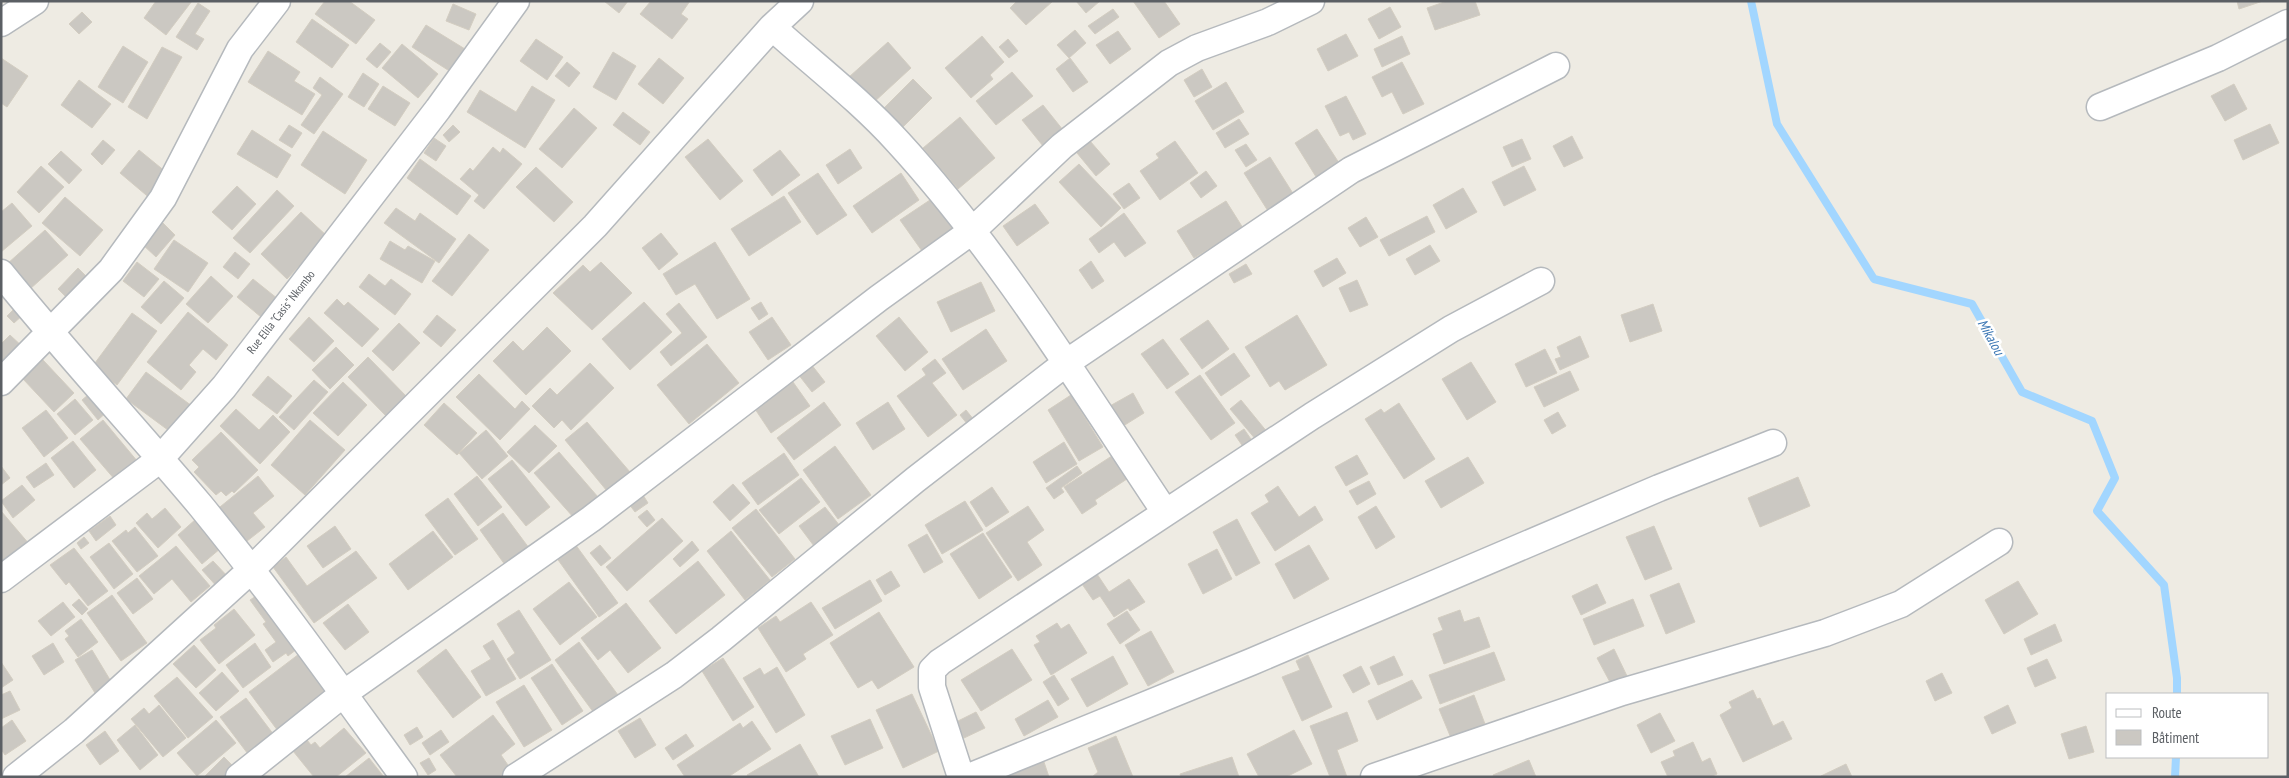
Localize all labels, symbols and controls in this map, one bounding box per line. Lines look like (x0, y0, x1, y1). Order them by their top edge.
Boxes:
street label: Rue Elila "Casis" Nkombo (243, 267, 318, 356)
water label: Mikalou (1974, 316, 2009, 359)
legend (2106, 693, 2269, 758)
text: Route (2152, 703, 2182, 722)
text: Bâtiment (2152, 728, 2199, 747)

